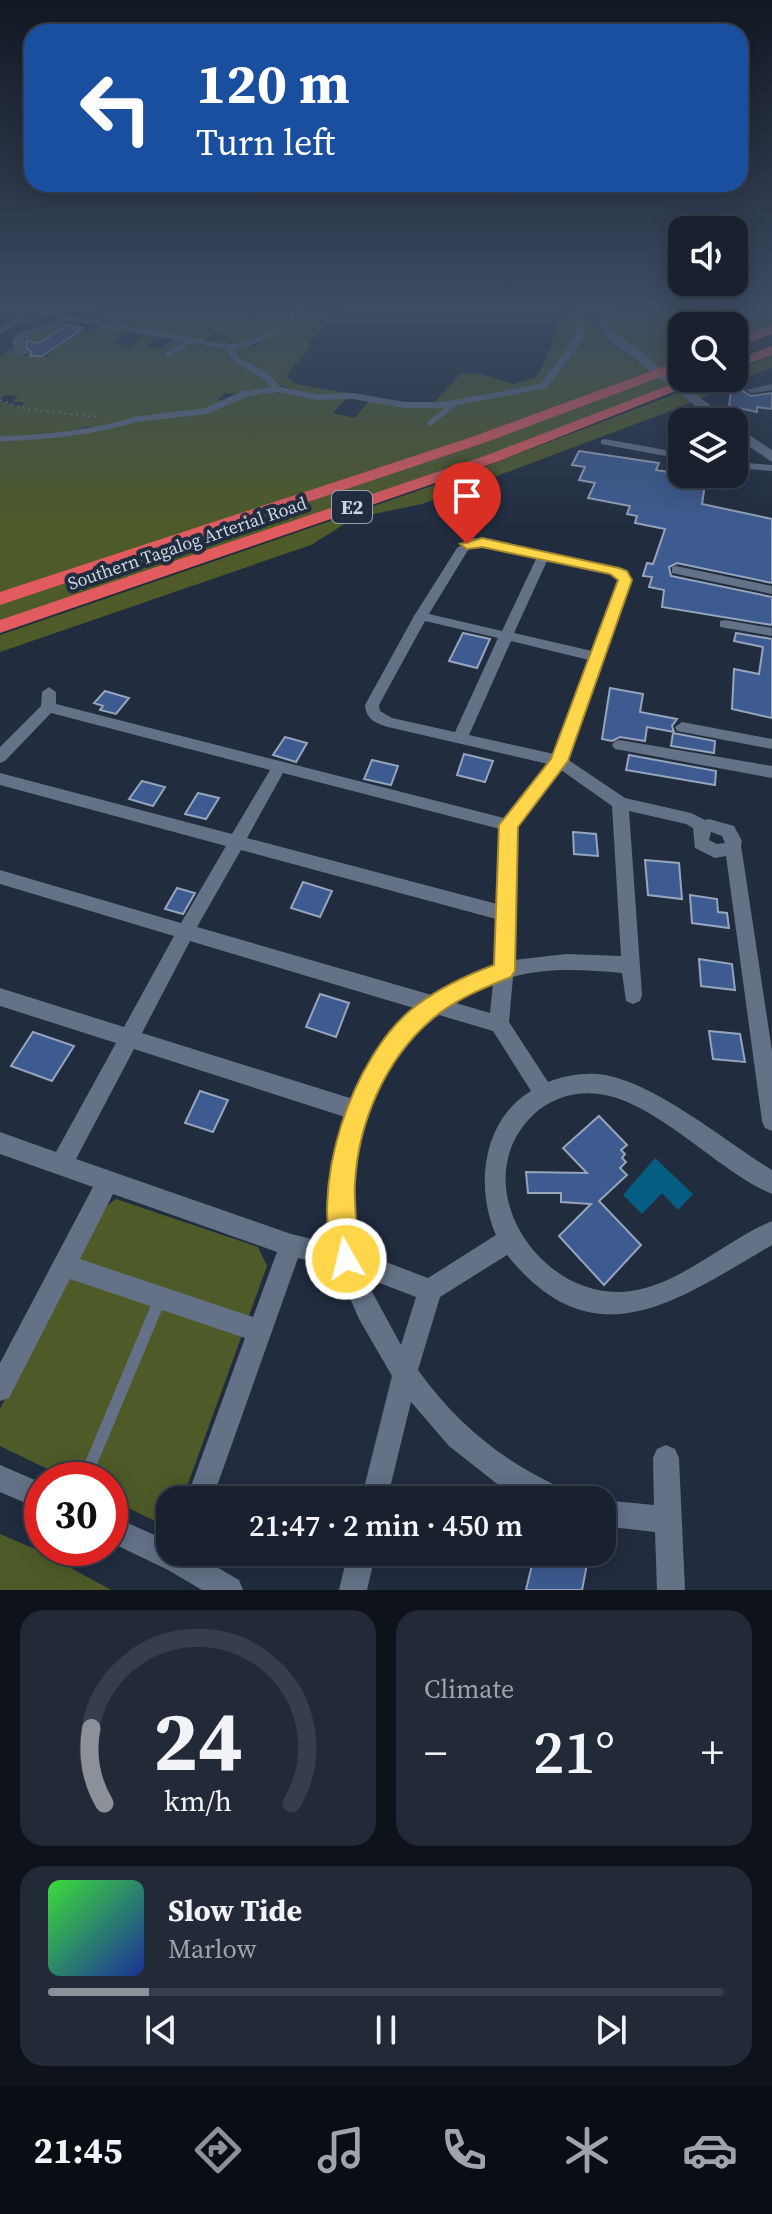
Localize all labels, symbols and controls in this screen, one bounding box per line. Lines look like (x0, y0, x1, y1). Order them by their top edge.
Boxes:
text: 120 m (196, 45, 350, 122)
icon: left (64, 56, 168, 160)
text: Turn left (196, 118, 335, 167)
map controls (668, 216, 748, 488)
button: sound (668, 216, 748, 296)
button: search (668, 312, 748, 392)
button: layers (668, 408, 748, 488)
pin (433, 462, 501, 544)
icon: arrive (445, 474, 489, 518)
street label: Southern Tagalog Arterial Road (64, 490, 310, 596)
road number: E2 (332, 491, 372, 523)
position arrow (304, 1217, 388, 1301)
speed limit sign: 30 (24, 1462, 128, 1566)
text: 21:47 · 2 min · 450 m (249, 1505, 523, 1546)
text: Climate (424, 1671, 514, 1707)
text: 24 (153, 1684, 243, 1798)
text: 21° (533, 1711, 615, 1793)
text: − (424, 1722, 447, 1783)
text: + (701, 1722, 724, 1783)
text: km/h (164, 1781, 232, 1821)
text: Slow Tide (168, 1890, 302, 1931)
text: Marlow (168, 1931, 257, 1967)
icon: previous (139, 2008, 183, 2052)
icon: pause (364, 2008, 408, 2052)
icon: next (589, 2008, 633, 2052)
icon: directions (190, 2122, 246, 2178)
icon: music (313, 2122, 369, 2178)
icon: phone (436, 2122, 492, 2178)
icon: climate (559, 2122, 615, 2178)
icon: car (682, 2122, 738, 2178)
text: 21:45 (34, 2126, 122, 2175)

